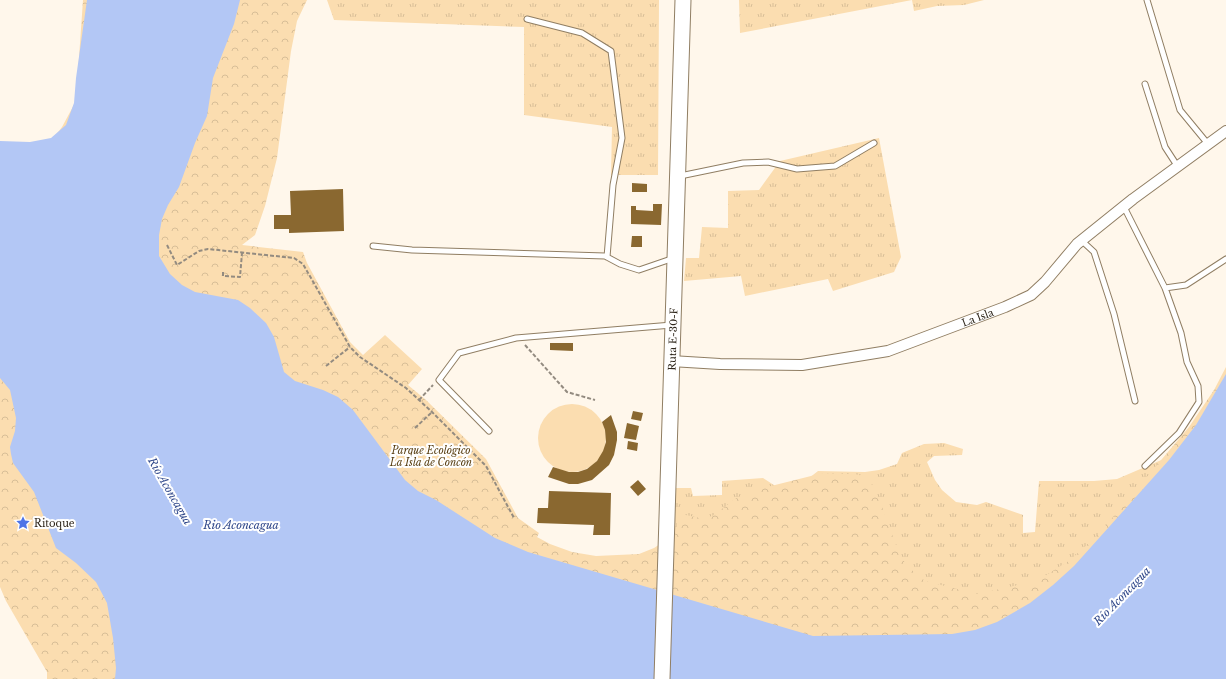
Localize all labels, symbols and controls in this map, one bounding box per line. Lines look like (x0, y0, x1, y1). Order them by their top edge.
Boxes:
street label: La Isla (960, 306, 996, 330)
street label: Ruta E-30-F (666, 307, 680, 371)
park label: Parque Ecológico La Isla de Concón (389, 444, 472, 469)
water label: Río Aconcagua (145, 454, 195, 527)
place icon: Ritoque (15, 515, 31, 531)
place label: Ritoque (34, 517, 75, 530)
water label: Rio Aconcagua (202, 518, 279, 532)
water label: Río Aconcagua (1090, 564, 1153, 629)

